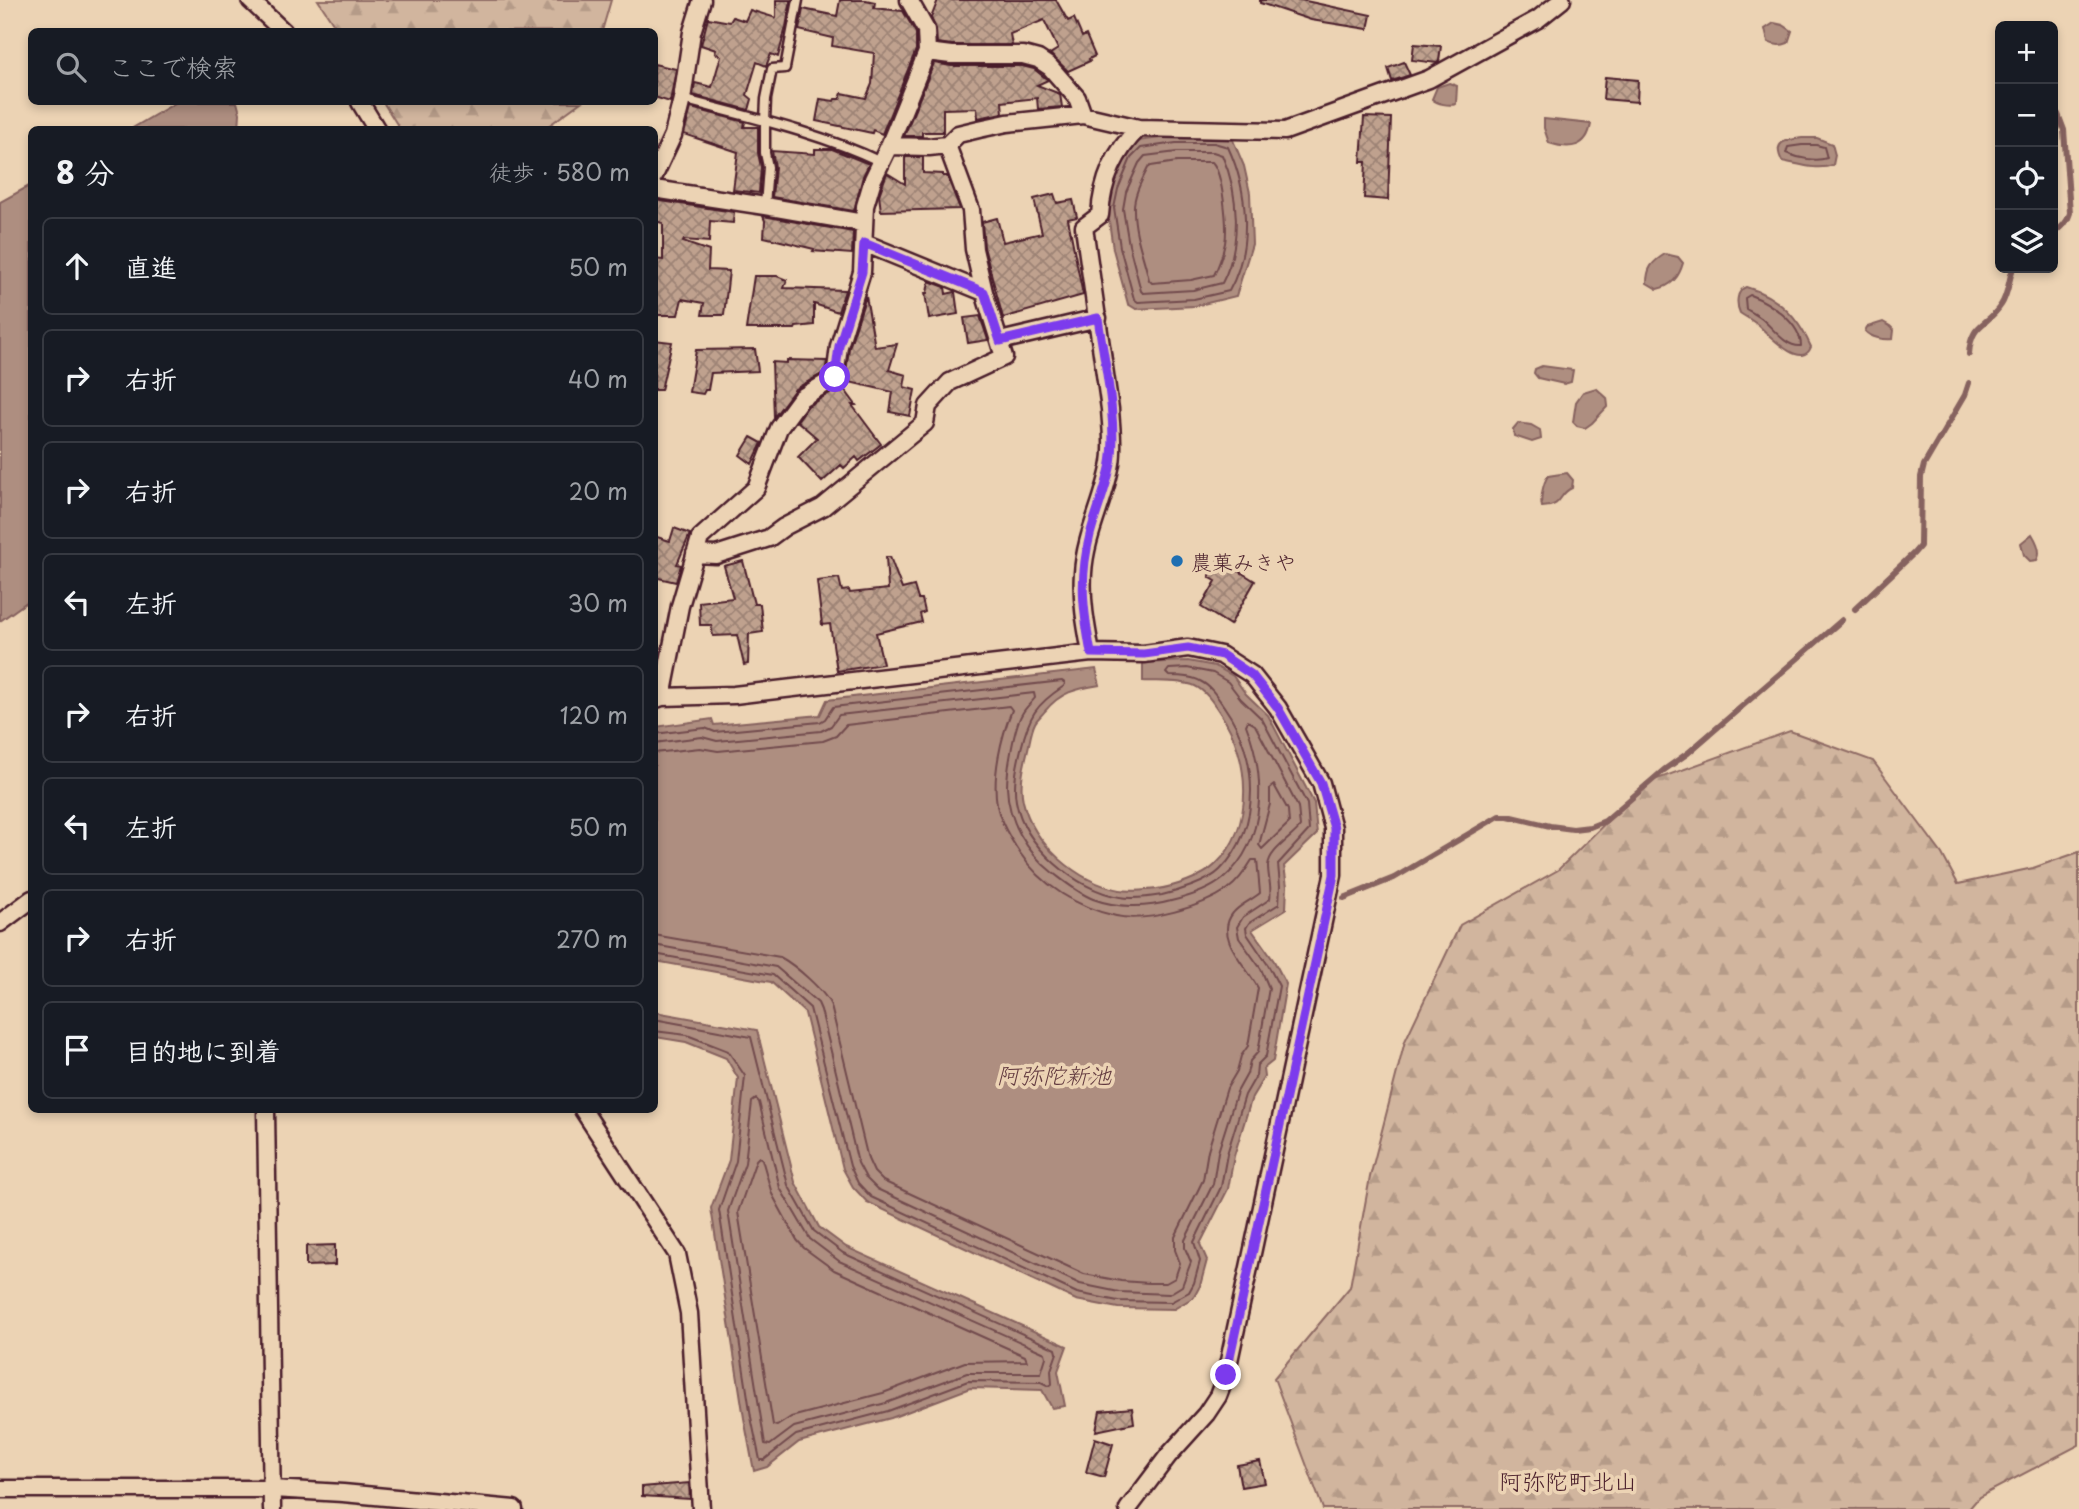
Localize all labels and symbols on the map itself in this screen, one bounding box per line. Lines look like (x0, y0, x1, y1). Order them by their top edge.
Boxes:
route start (819, 361, 850, 392)
place label: 農菓みきや (1191, 545, 1296, 577)
marker: 農菓みきや (1169, 553, 1185, 569)
water label: 阿弥陀新池 (997, 1057, 1113, 1092)
route end (1210, 1359, 1241, 1390)
district label: 阿弥陀町北山 (1499, 1463, 1637, 1498)

